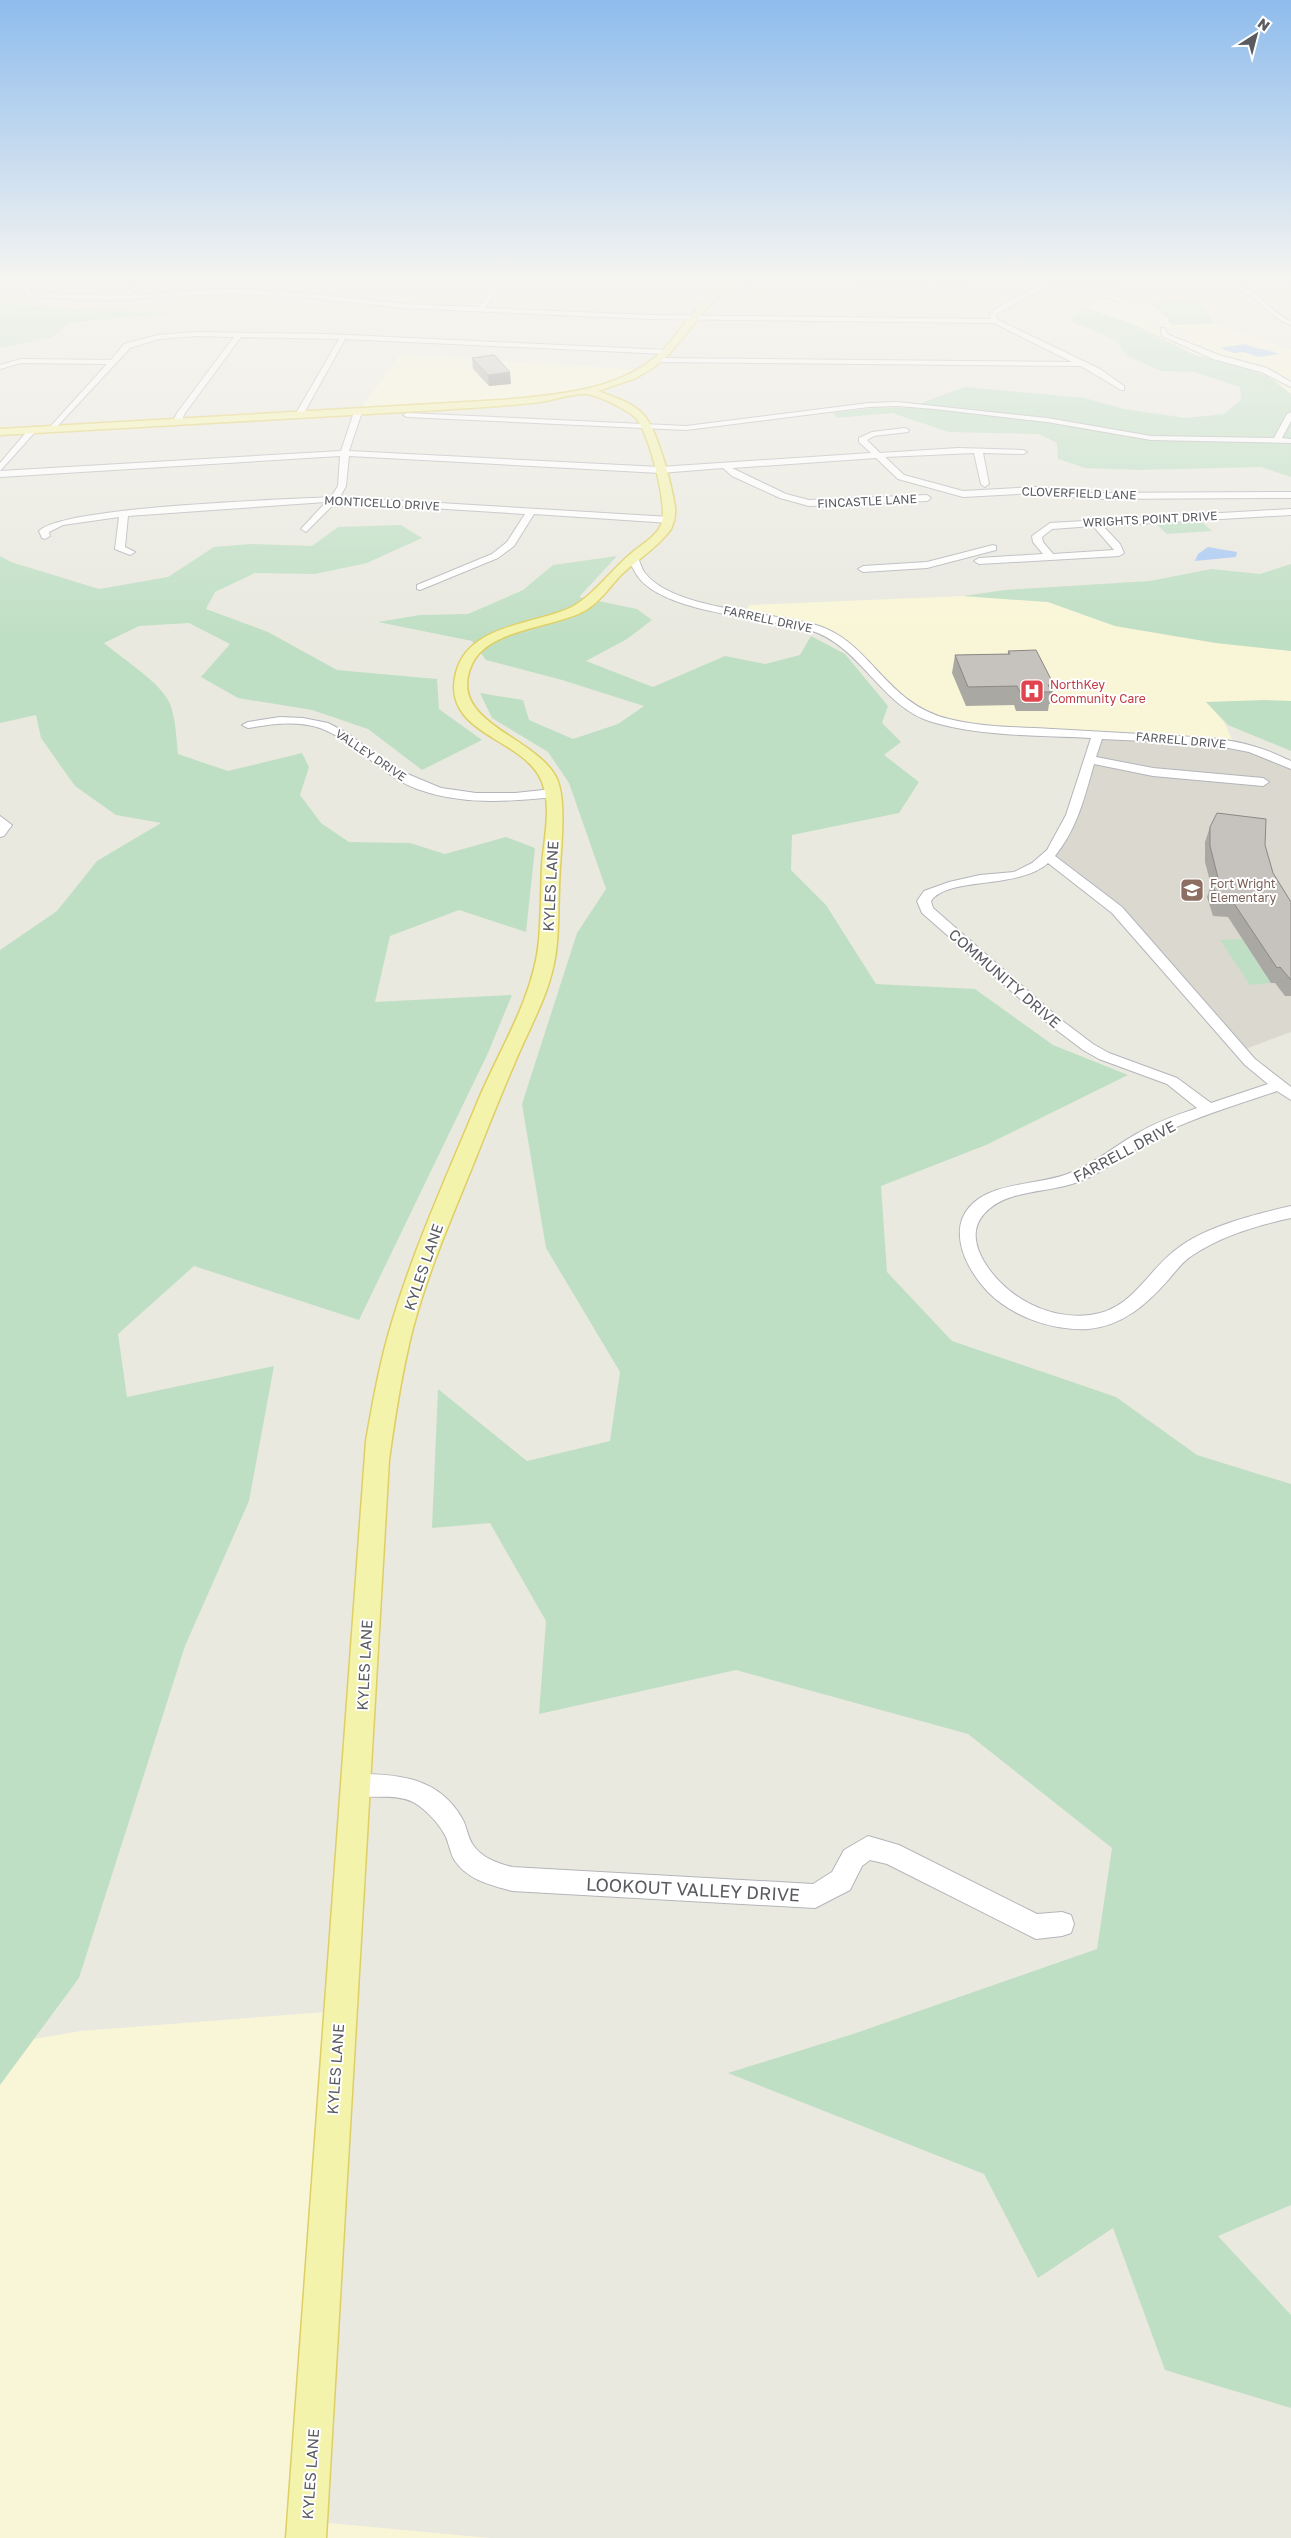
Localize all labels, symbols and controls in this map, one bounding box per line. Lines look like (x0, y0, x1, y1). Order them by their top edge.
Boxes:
north arrow (1231, 10, 1281, 60)
text: N (1255, 14, 1273, 34)
street label: CLOVERFIELD LANE (1021, 484, 1137, 502)
street label: FINCASTLE LANE (817, 491, 917, 511)
street label: MONTICELLO DRIVE (324, 492, 440, 514)
street label: WRIGHTS POINT DRIVE (1082, 508, 1218, 530)
street label: FARRELL DRIVE (722, 602, 814, 636)
place label: NorthKey Community Care (1050, 677, 1146, 706)
hospital icon: NorthKey Community Care (1019, 678, 1045, 704)
street label: VALLEY DRIVE (333, 726, 409, 784)
street label: FARRELL DRIVE (1135, 729, 1227, 751)
street label: KYLES LANE (539, 840, 561, 932)
place label: Fort Wright Elementary (1210, 876, 1276, 905)
school or university icon: Fort Wright Elementary (1179, 877, 1205, 903)
street label: COMMUNITY DRIVE (946, 925, 1064, 1031)
street label: FARRELL DRIVE (1070, 1117, 1178, 1185)
street label: KYLES LANE (400, 1221, 446, 1313)
street label: KYLES LANE (353, 1619, 375, 1711)
street label: LOOKOUT VALLEY DRIVE (586, 1872, 800, 1906)
street label: KYLES LANE (323, 2023, 347, 2115)
street label: KYLES LANE (298, 2428, 322, 2520)

